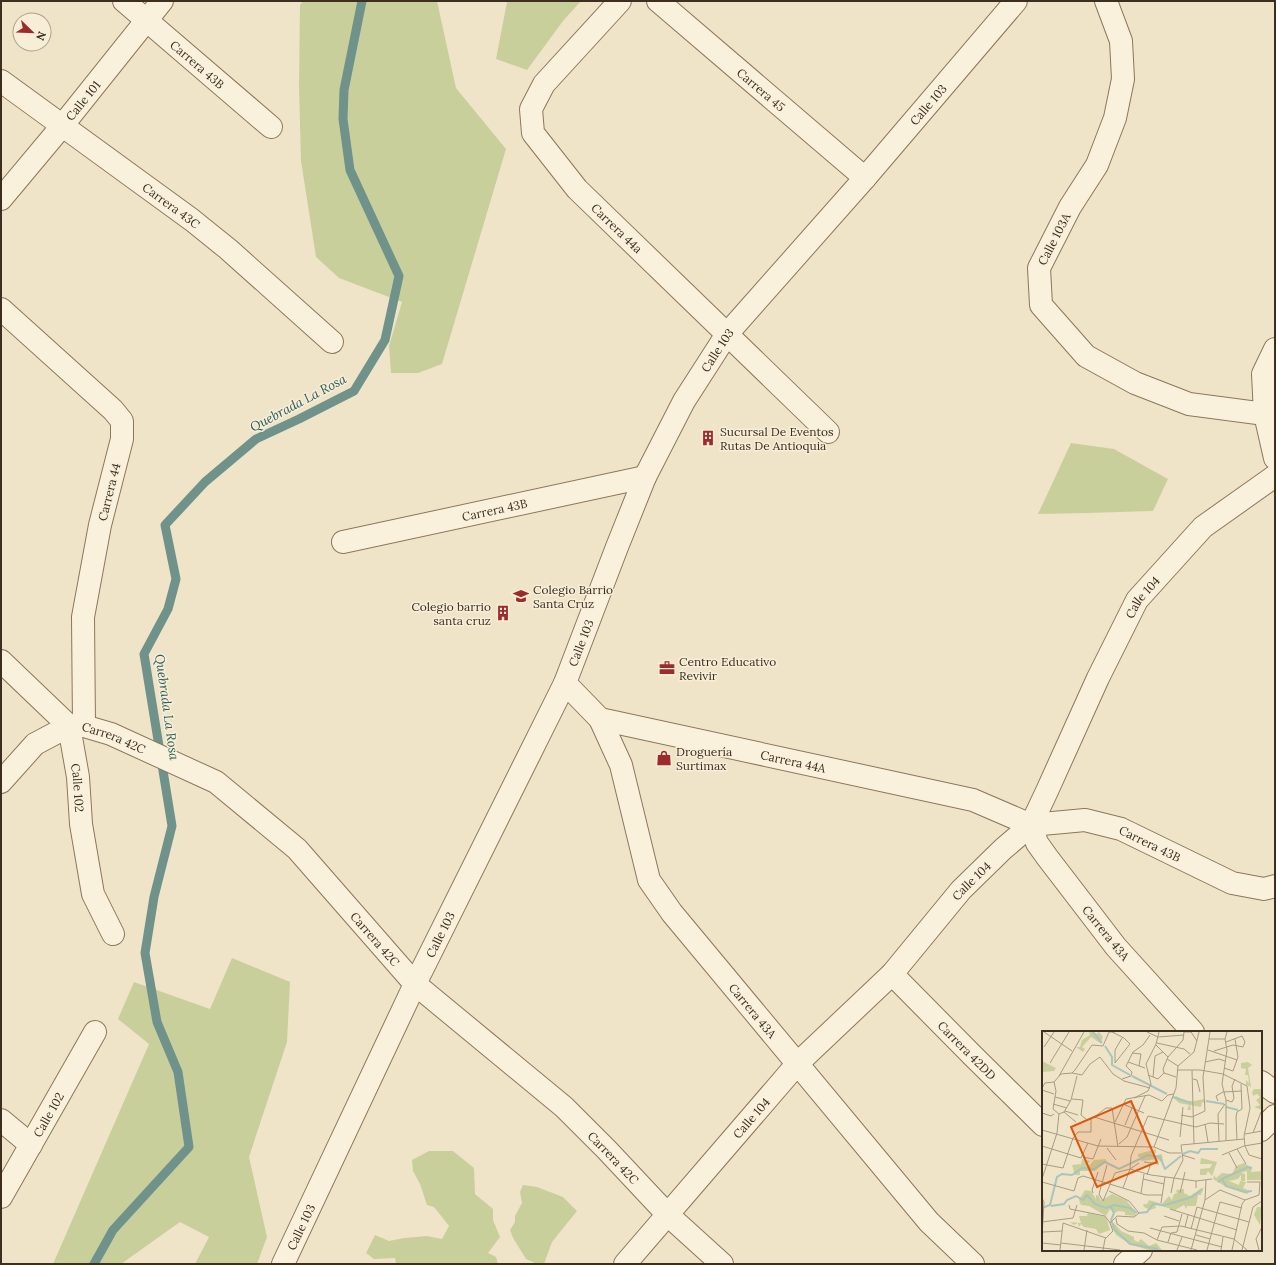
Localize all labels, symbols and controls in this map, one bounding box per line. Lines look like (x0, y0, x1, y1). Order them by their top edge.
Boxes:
north arrow (12, 12, 52, 52)
text: N (33, 29, 49, 43)
street label: Carrera 43B (167, 37, 228, 91)
street label: Carrera 45 (734, 65, 789, 114)
street label: Calle 101 (62, 77, 103, 123)
street label: Calle 103 (906, 80, 950, 128)
street label: Carrera 43C (140, 179, 204, 232)
street label: Carrera 44a (589, 200, 646, 256)
street label: Calle 103A (1034, 210, 1074, 268)
street label: Calle 103 (697, 324, 737, 375)
water label: Quebrada La Rosa (247, 370, 350, 436)
place label: Sucursal De Eventos Rutas De Antioquia (720, 424, 834, 453)
building icon: Sucursal De Eventos Rutas De Antioquia (699, 429, 717, 447)
street label: Carrera 44 (95, 461, 124, 522)
street label: Carrera 43B (460, 495, 529, 524)
street label: Calle 104 (1122, 572, 1163, 621)
place label: Colegio Barrio Santa Cruz (533, 582, 613, 611)
school or university icon: Colegio Barrio Santa Cruz (512, 587, 530, 605)
place label: Colegio barrio santa cruz (411, 599, 491, 628)
building icon: Colegio barrio santa cruz (494, 604, 512, 622)
street label: Calle 103 (565, 617, 596, 668)
water label: Quebrada La Rosa (151, 653, 183, 762)
place label: Centro Educativo Revivir (679, 654, 776, 683)
office icon: Centro Educativo Revivir (658, 659, 676, 677)
street label: Carrera 42C (80, 718, 149, 757)
place label: Droguería Surtimax (676, 744, 732, 773)
street label: Carrera 44A (759, 747, 828, 775)
shop icon: Droguería Surtimax (655, 749, 673, 767)
street label: Calle 102 (68, 762, 88, 813)
street label: Carrera 43B (1117, 822, 1183, 864)
street label: Calle 104 (948, 858, 994, 903)
street label: Carrera 43A (1079, 902, 1133, 964)
street label: Carrera 42C (348, 908, 404, 969)
street label: Calle 103 (422, 909, 458, 960)
street label: Carrera 43A (726, 980, 780, 1041)
street label: Carrera 42DD (935, 1018, 1000, 1082)
inset map (1042, 1031, 1262, 1251)
street label: Calle 102 (29, 1089, 67, 1139)
street label: Calle 104 (729, 1094, 773, 1141)
street label: Carrera 42C (585, 1128, 643, 1187)
street label: Calle 103 (283, 1201, 318, 1252)

